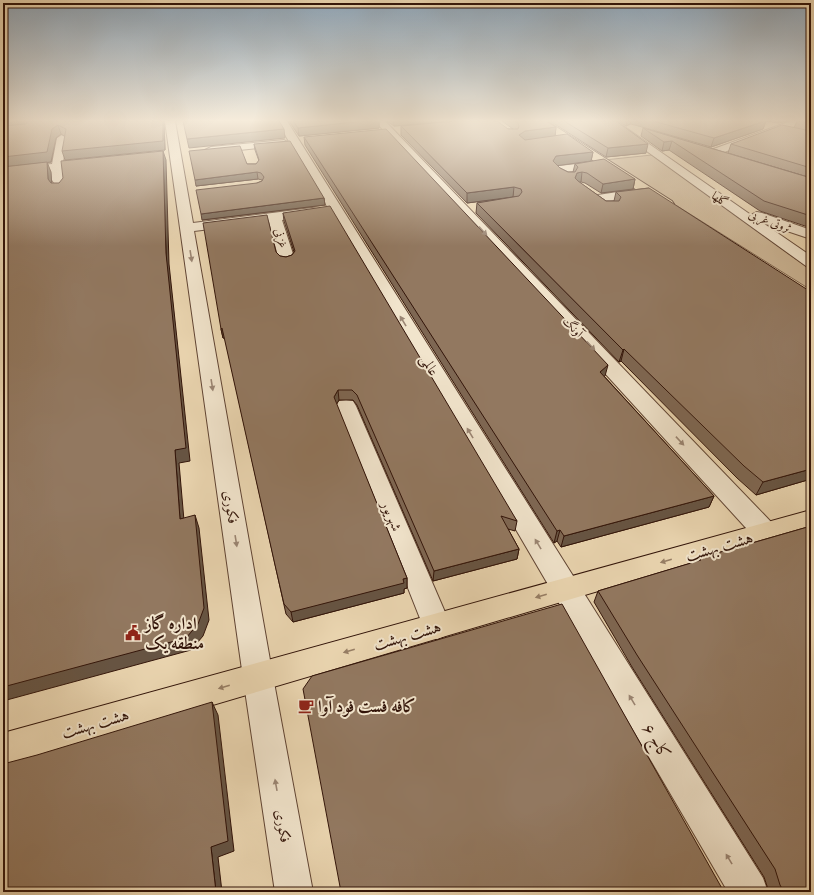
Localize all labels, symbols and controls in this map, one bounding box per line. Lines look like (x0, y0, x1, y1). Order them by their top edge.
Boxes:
street label: گلها (707, 188, 731, 212)
street label: ثروتی غربی (746, 206, 794, 238)
street label: غزنی (268, 226, 292, 251)
one-way arrow (478, 226, 488, 236)
one-way arrow (188, 250, 194, 262)
street label: آونگ (558, 313, 588, 343)
one-way arrow (400, 315, 407, 327)
one-way arrow (586, 341, 596, 351)
street label: عالمی (414, 352, 442, 381)
one-way arrow (209, 378, 215, 391)
one-way arrow (467, 427, 474, 439)
one-way arrow (675, 436, 685, 446)
street label: فکوری (217, 489, 242, 525)
street label: شهریور (374, 497, 405, 535)
street label: هشت بهشت (683, 527, 756, 569)
one-way arrow (233, 534, 239, 547)
one-way arrow (534, 538, 541, 550)
one-way arrow (660, 558, 672, 564)
one-way arrow (535, 593, 547, 599)
place label: اداره گاز منطقه یک (143, 613, 204, 657)
street label: هشت بهشت (371, 616, 444, 658)
public building icon: اداره گاز منطقه یک (124, 624, 142, 642)
one-way arrow (342, 648, 354, 654)
one-way arrow (217, 684, 229, 690)
place label: کافه فست فود آوا (318, 695, 416, 720)
one-way arrow (628, 695, 636, 705)
cafe icon: کافه فست فود آوا (297, 697, 315, 715)
street label: هشت بهشت (59, 704, 132, 746)
street label: کاج ۶ (634, 720, 675, 765)
one-way arrow (273, 778, 279, 791)
street label: فکوری (268, 808, 294, 845)
one-way arrow (725, 853, 732, 865)

